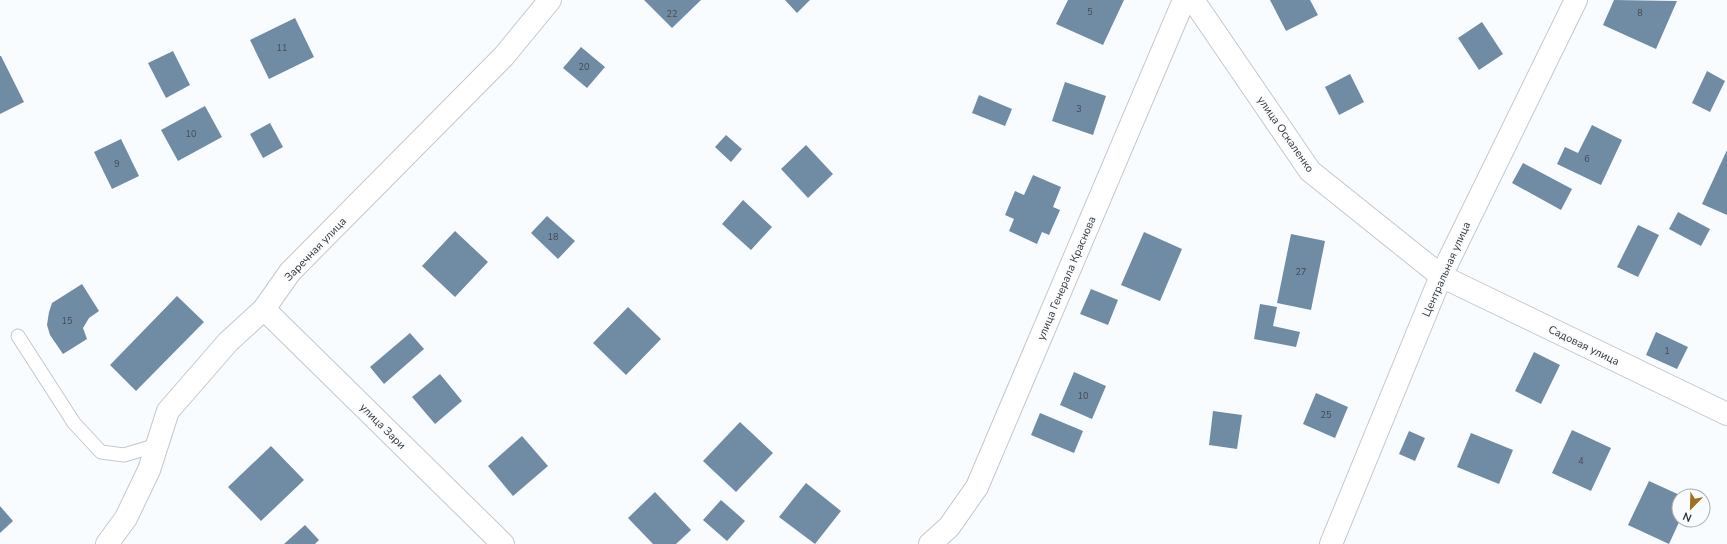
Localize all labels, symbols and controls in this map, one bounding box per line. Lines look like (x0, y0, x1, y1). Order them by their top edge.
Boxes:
house number: 5 (1087, 6, 1093, 18)
house number: 8 (1637, 7, 1643, 19)
house number: 22 (667, 8, 677, 20)
house number: 11 (277, 42, 287, 54)
house number: 20 (579, 61, 589, 73)
street label: улица Оскаленко (1254, 93, 1317, 175)
house number: 3 (1076, 103, 1082, 115)
house number: 10 (186, 128, 196, 140)
house number: 6 (1584, 153, 1590, 165)
house number: 9 (114, 158, 120, 170)
street label: Заречная улица (281, 214, 350, 285)
street label: улица Генерала Краснова (1033, 214, 1099, 343)
street label: Центральная улица (1419, 219, 1474, 319)
house number: 18 (548, 231, 558, 243)
house number: 27 (1296, 266, 1306, 278)
house number: 15 (62, 315, 72, 327)
street label: Садовая улица (1546, 322, 1622, 369)
house number: 1 (1664, 345, 1670, 357)
house number: 10 (1078, 390, 1088, 402)
street label: улица Зари (356, 400, 409, 453)
house number: 25 (1321, 409, 1331, 421)
house number: 4 (1578, 455, 1584, 467)
north arrow (1671, 488, 1711, 528)
text: N (1681, 508, 1694, 525)

